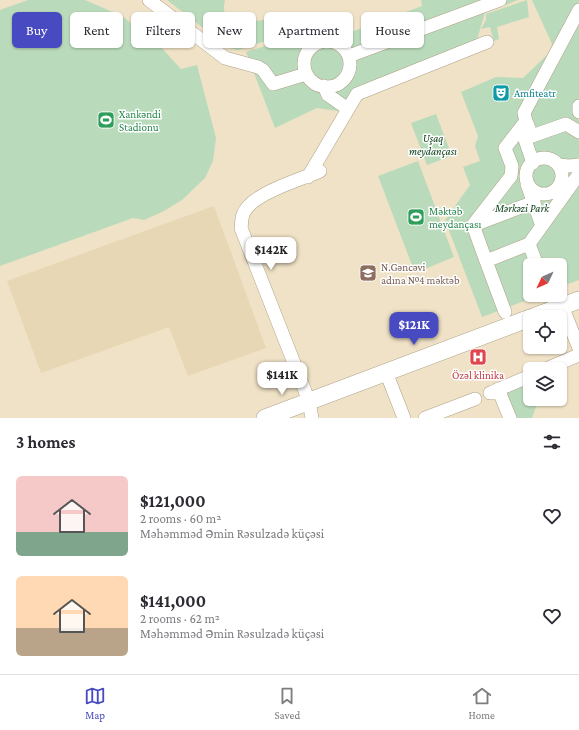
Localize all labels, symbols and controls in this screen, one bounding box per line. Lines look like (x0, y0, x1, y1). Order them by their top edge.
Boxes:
chip: Buy (12, 12, 62, 48)
chip: Rent (70, 12, 123, 48)
chip: Filters (131, 12, 195, 48)
chip: New (203, 12, 256, 48)
chip: Apartment (264, 12, 353, 48)
chip: House (361, 12, 424, 48)
theatre icon: Amfiteatr (491, 83, 511, 103)
place label: Amfiteatr (514, 87, 556, 99)
place label: Xankəndi Stadionu (119, 108, 161, 133)
sports icon: Xankəndi Stadionu (96, 110, 116, 130)
park label: Uşaq meydançası (409, 132, 457, 158)
park label: Mərkəzi Park (494, 202, 550, 214)
place label: Məktəb meydançası (429, 205, 481, 231)
sports icon: Məktəb meydançası (406, 207, 426, 227)
pin: $142K (243, 237, 299, 271)
text: $142K (254, 242, 288, 257)
north arrow (523, 258, 567, 302)
map controls (523, 258, 567, 406)
place label: N.Gəncəvi adına №4 məktəb (381, 261, 460, 286)
school or university icon: N.Gəncəvi adına №4 məktəb (358, 263, 378, 283)
button: locate (523, 310, 567, 354)
pin: $121K (386, 312, 442, 346)
text: $121K (398, 317, 430, 332)
hospital icon: Özəl klinika (468, 347, 488, 367)
pin: $141K (254, 362, 310, 396)
button: layers (523, 362, 567, 406)
text: $141K (266, 367, 298, 382)
place label: Özəl klinika (452, 369, 504, 381)
icon: filters (541, 431, 563, 453)
text: 3 homes (16, 433, 75, 452)
icon: home (48, 492, 96, 540)
text: $121,000 (140, 492, 206, 511)
icon: heart (541, 505, 563, 527)
text: 2 rooms · 60 m² (140, 511, 221, 526)
text: Məhəmməd Əmin Rəsulzadə küçəsi (140, 526, 324, 541)
icon: home (48, 592, 96, 640)
text: $141,000 (140, 592, 206, 611)
icon: heart (541, 605, 563, 627)
text: 2 rooms · 62 m² (140, 611, 220, 626)
text: Məhəmməd Əmin Rəsulzadə küçəsi (140, 626, 324, 641)
tab: Map (84, 685, 106, 721)
tab: Saved (274, 685, 300, 721)
tab: Home (468, 685, 495, 721)

